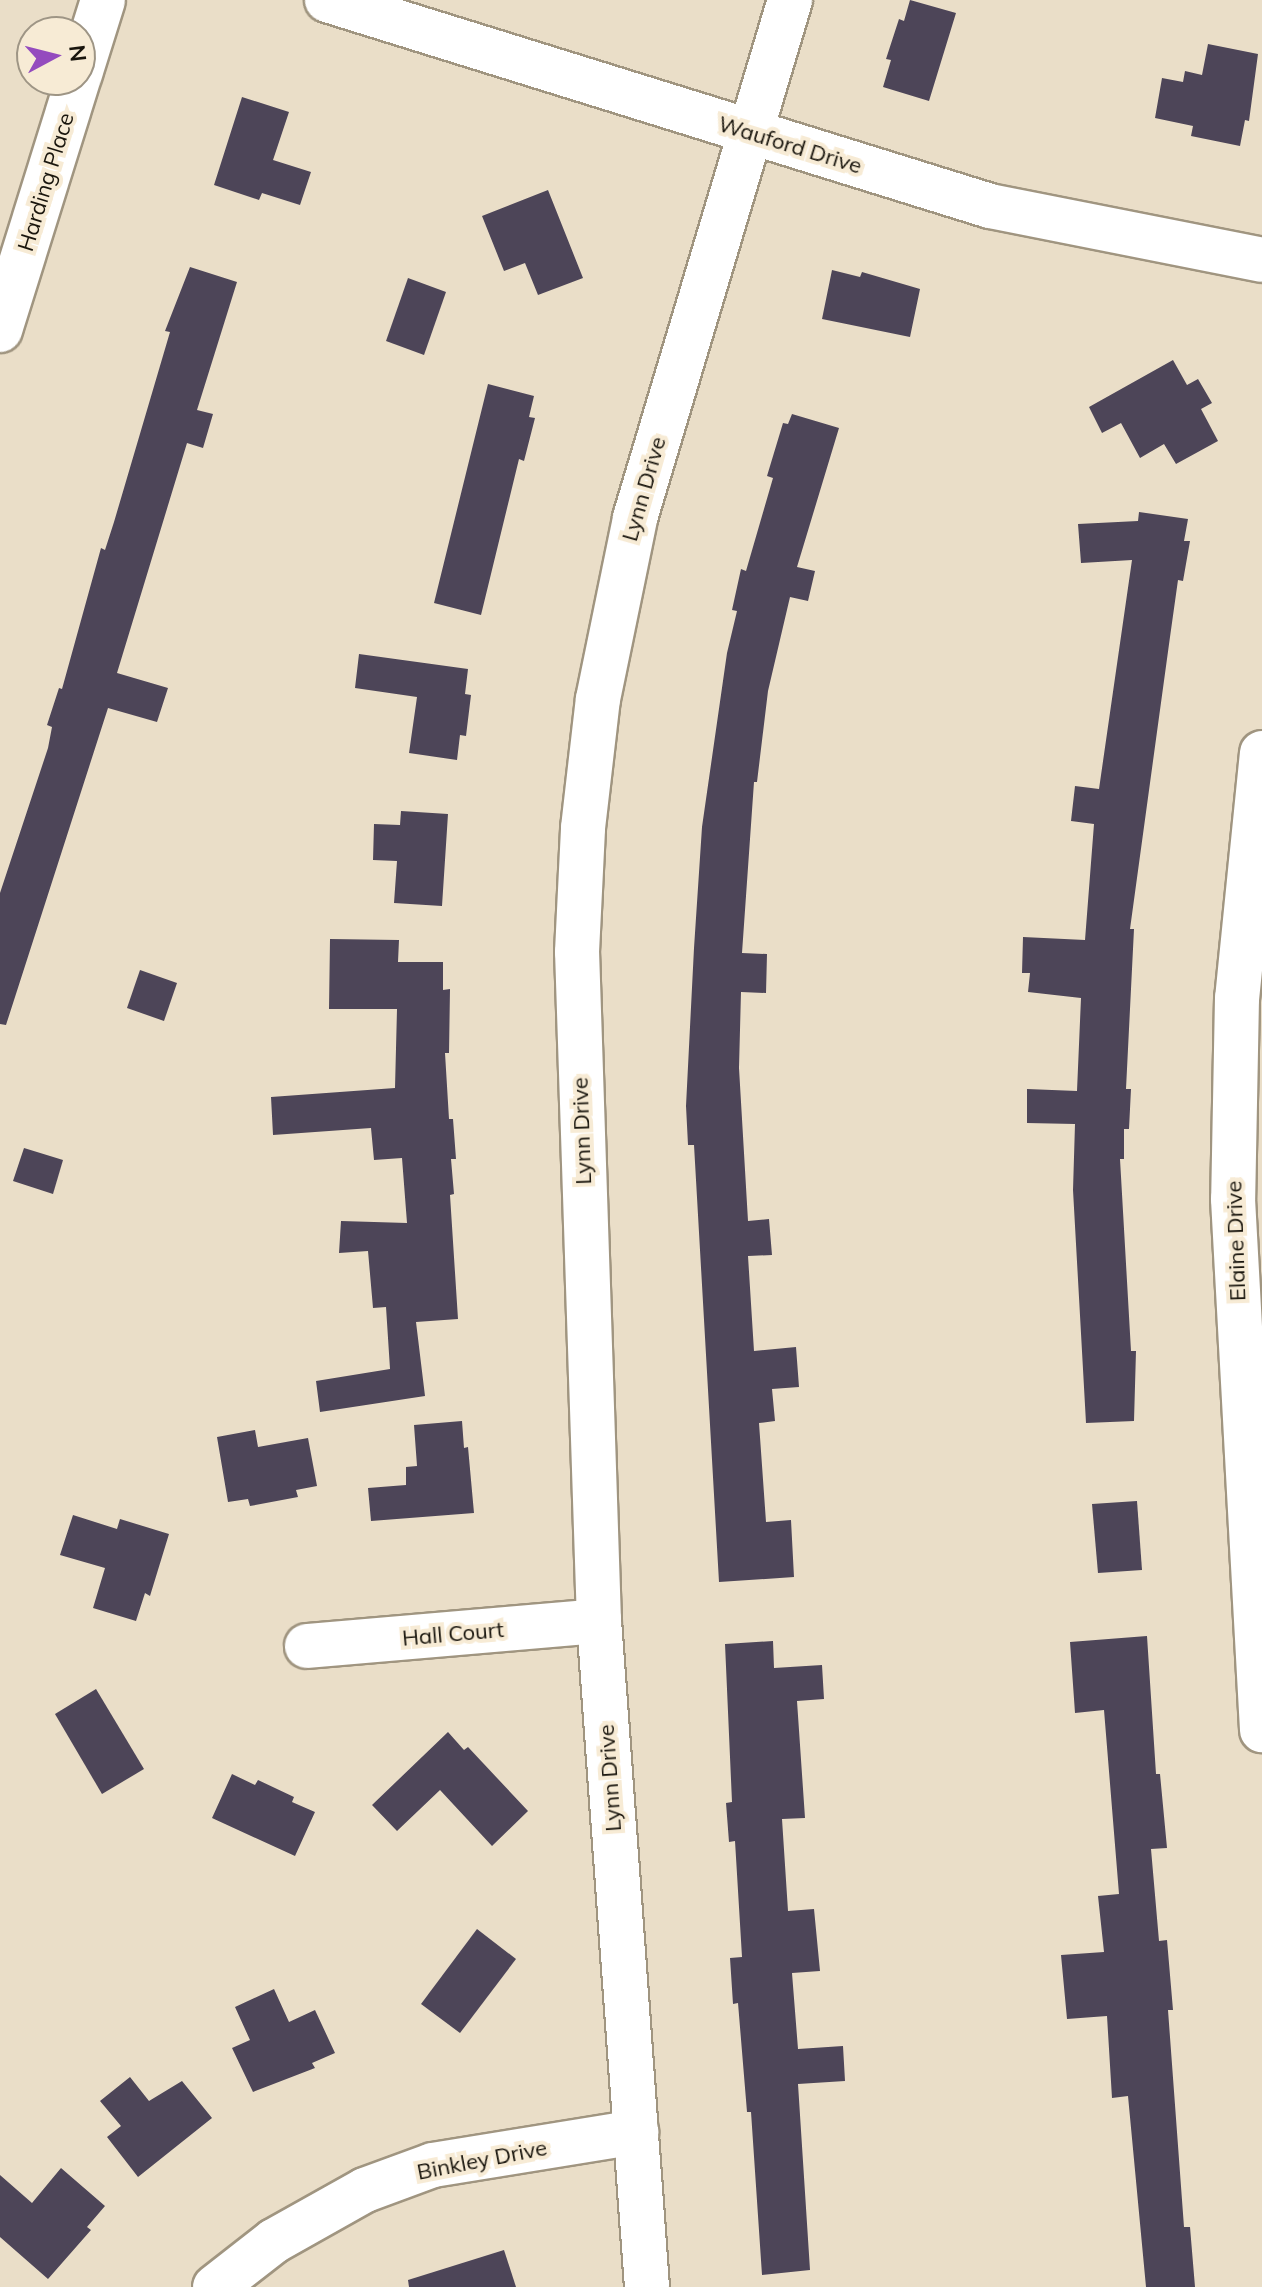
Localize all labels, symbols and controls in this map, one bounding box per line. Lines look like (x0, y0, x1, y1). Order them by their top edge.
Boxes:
north arrow (16, 16, 96, 96)
text: N (63, 43, 93, 63)
street label: Harding Place (12, 109, 80, 255)
street label: Wauford Drive (715, 111, 865, 179)
street label: Lynn Drive (617, 434, 671, 544)
street label: Lynn Drive (567, 1077, 597, 1185)
street label: Elaine Drive (1221, 1180, 1251, 1302)
street label: Hall Court (401, 1616, 505, 1652)
street label: Lynn Drive (593, 1724, 627, 1832)
street label: Binkley Drive (415, 2134, 549, 2186)

